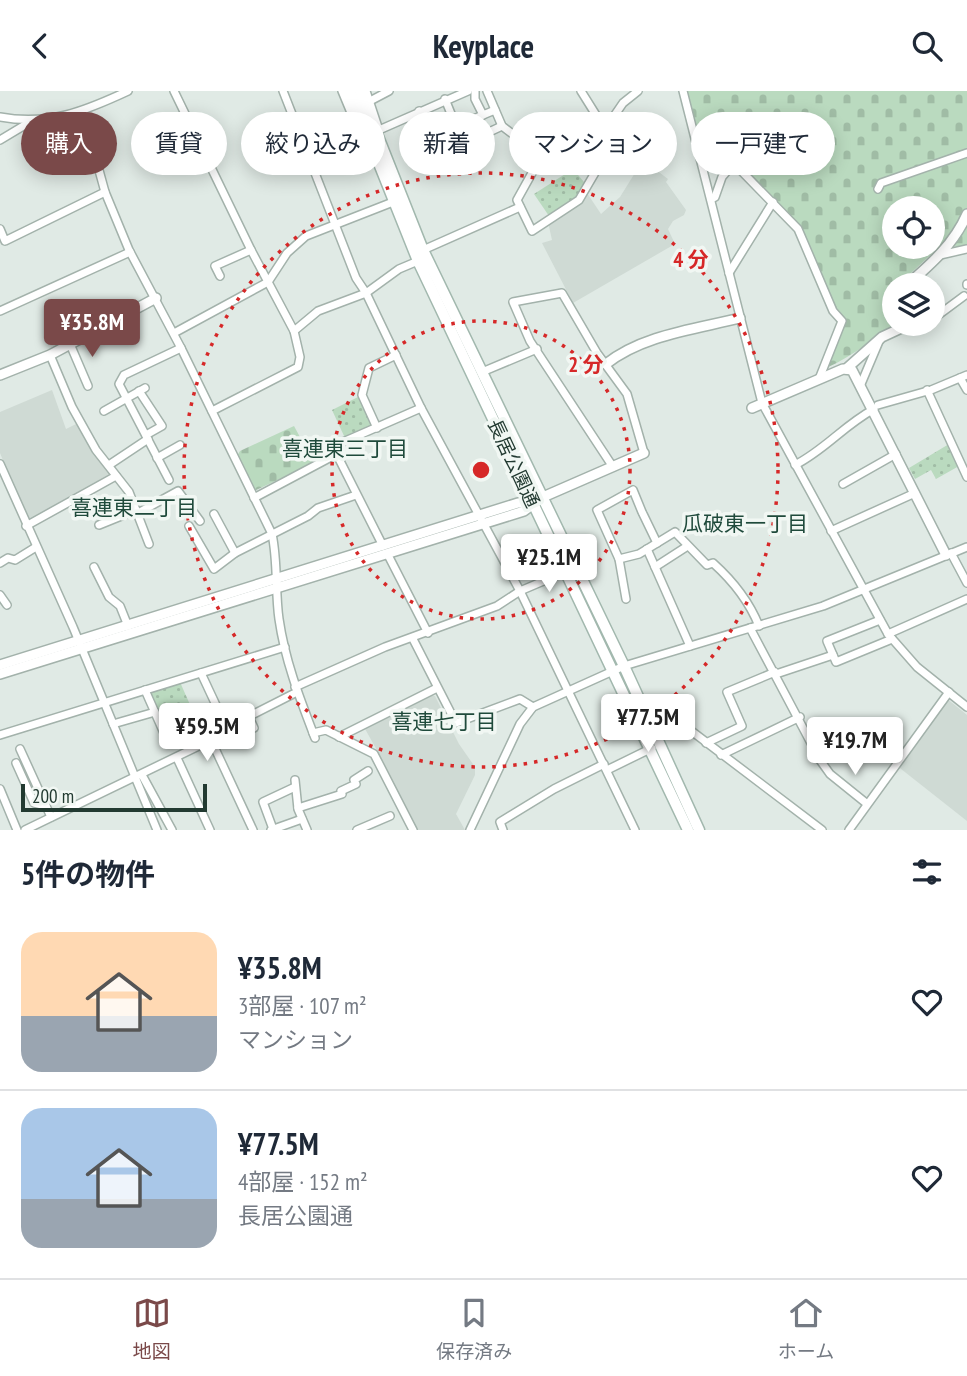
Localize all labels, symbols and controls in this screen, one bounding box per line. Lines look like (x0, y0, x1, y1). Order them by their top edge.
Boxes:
text: Keyplace (433, 25, 534, 67)
icon: back (21, 27, 59, 65)
icon: search (908, 27, 946, 65)
chip: 購入 (21, 112, 117, 175)
chip: 賃貸 (131, 112, 227, 175)
chip: 絞り込み (241, 112, 385, 175)
chip: 新着 (399, 112, 495, 175)
chip: マンション (509, 112, 677, 175)
chip: 一戸建て (691, 112, 835, 175)
map controls (882, 196, 945, 336)
button: locate (882, 196, 945, 259)
text: 4 分 (673, 246, 709, 273)
button: layers (882, 273, 945, 336)
pin: ¥35.8M (35, 299, 149, 359)
text: ¥35.8M (60, 307, 124, 336)
text: 2 分 (568, 351, 604, 378)
street label: 長居公園通 (483, 415, 545, 511)
district label: 喜連東三丁目 (282, 435, 408, 462)
centre of rings (469, 458, 493, 482)
district label: 喜連東二丁目 (71, 494, 197, 521)
district label: 瓜破東一丁目 (682, 510, 808, 537)
pin: ¥25.1M (492, 535, 606, 594)
text: ¥25.1M (517, 542, 581, 571)
pin: ¥77.5M (591, 695, 705, 754)
text: ¥77.5M (617, 702, 679, 731)
pin: ¥59.5M (150, 703, 264, 763)
district label: 喜連七丁目 (392, 708, 497, 735)
text: ¥59.5M (175, 711, 239, 740)
pin: ¥19.7M (798, 717, 912, 777)
text: ¥19.7M (823, 725, 887, 754)
scale bar (21, 781, 206, 813)
text: 200 m (32, 784, 74, 808)
icon: filters (908, 853, 946, 891)
text: 5件の物件 (21, 854, 155, 893)
text: ¥35.8M (238, 948, 322, 987)
icon: home (77, 960, 161, 1044)
icon: heart (908, 983, 946, 1021)
text: 3部屋 · 107 m² (238, 991, 367, 1020)
text: マンション (238, 1025, 353, 1054)
text: ¥77.5M (238, 1124, 319, 1163)
icon: home (77, 1136, 161, 1220)
icon: heart (908, 1159, 946, 1197)
text: 4部屋 · 152 m² (238, 1167, 368, 1196)
text: 長居公園通 (238, 1201, 353, 1230)
tab: 地図 (133, 1294, 171, 1363)
tab: 保存済み (436, 1294, 512, 1363)
tab: ホーム (778, 1294, 834, 1363)

